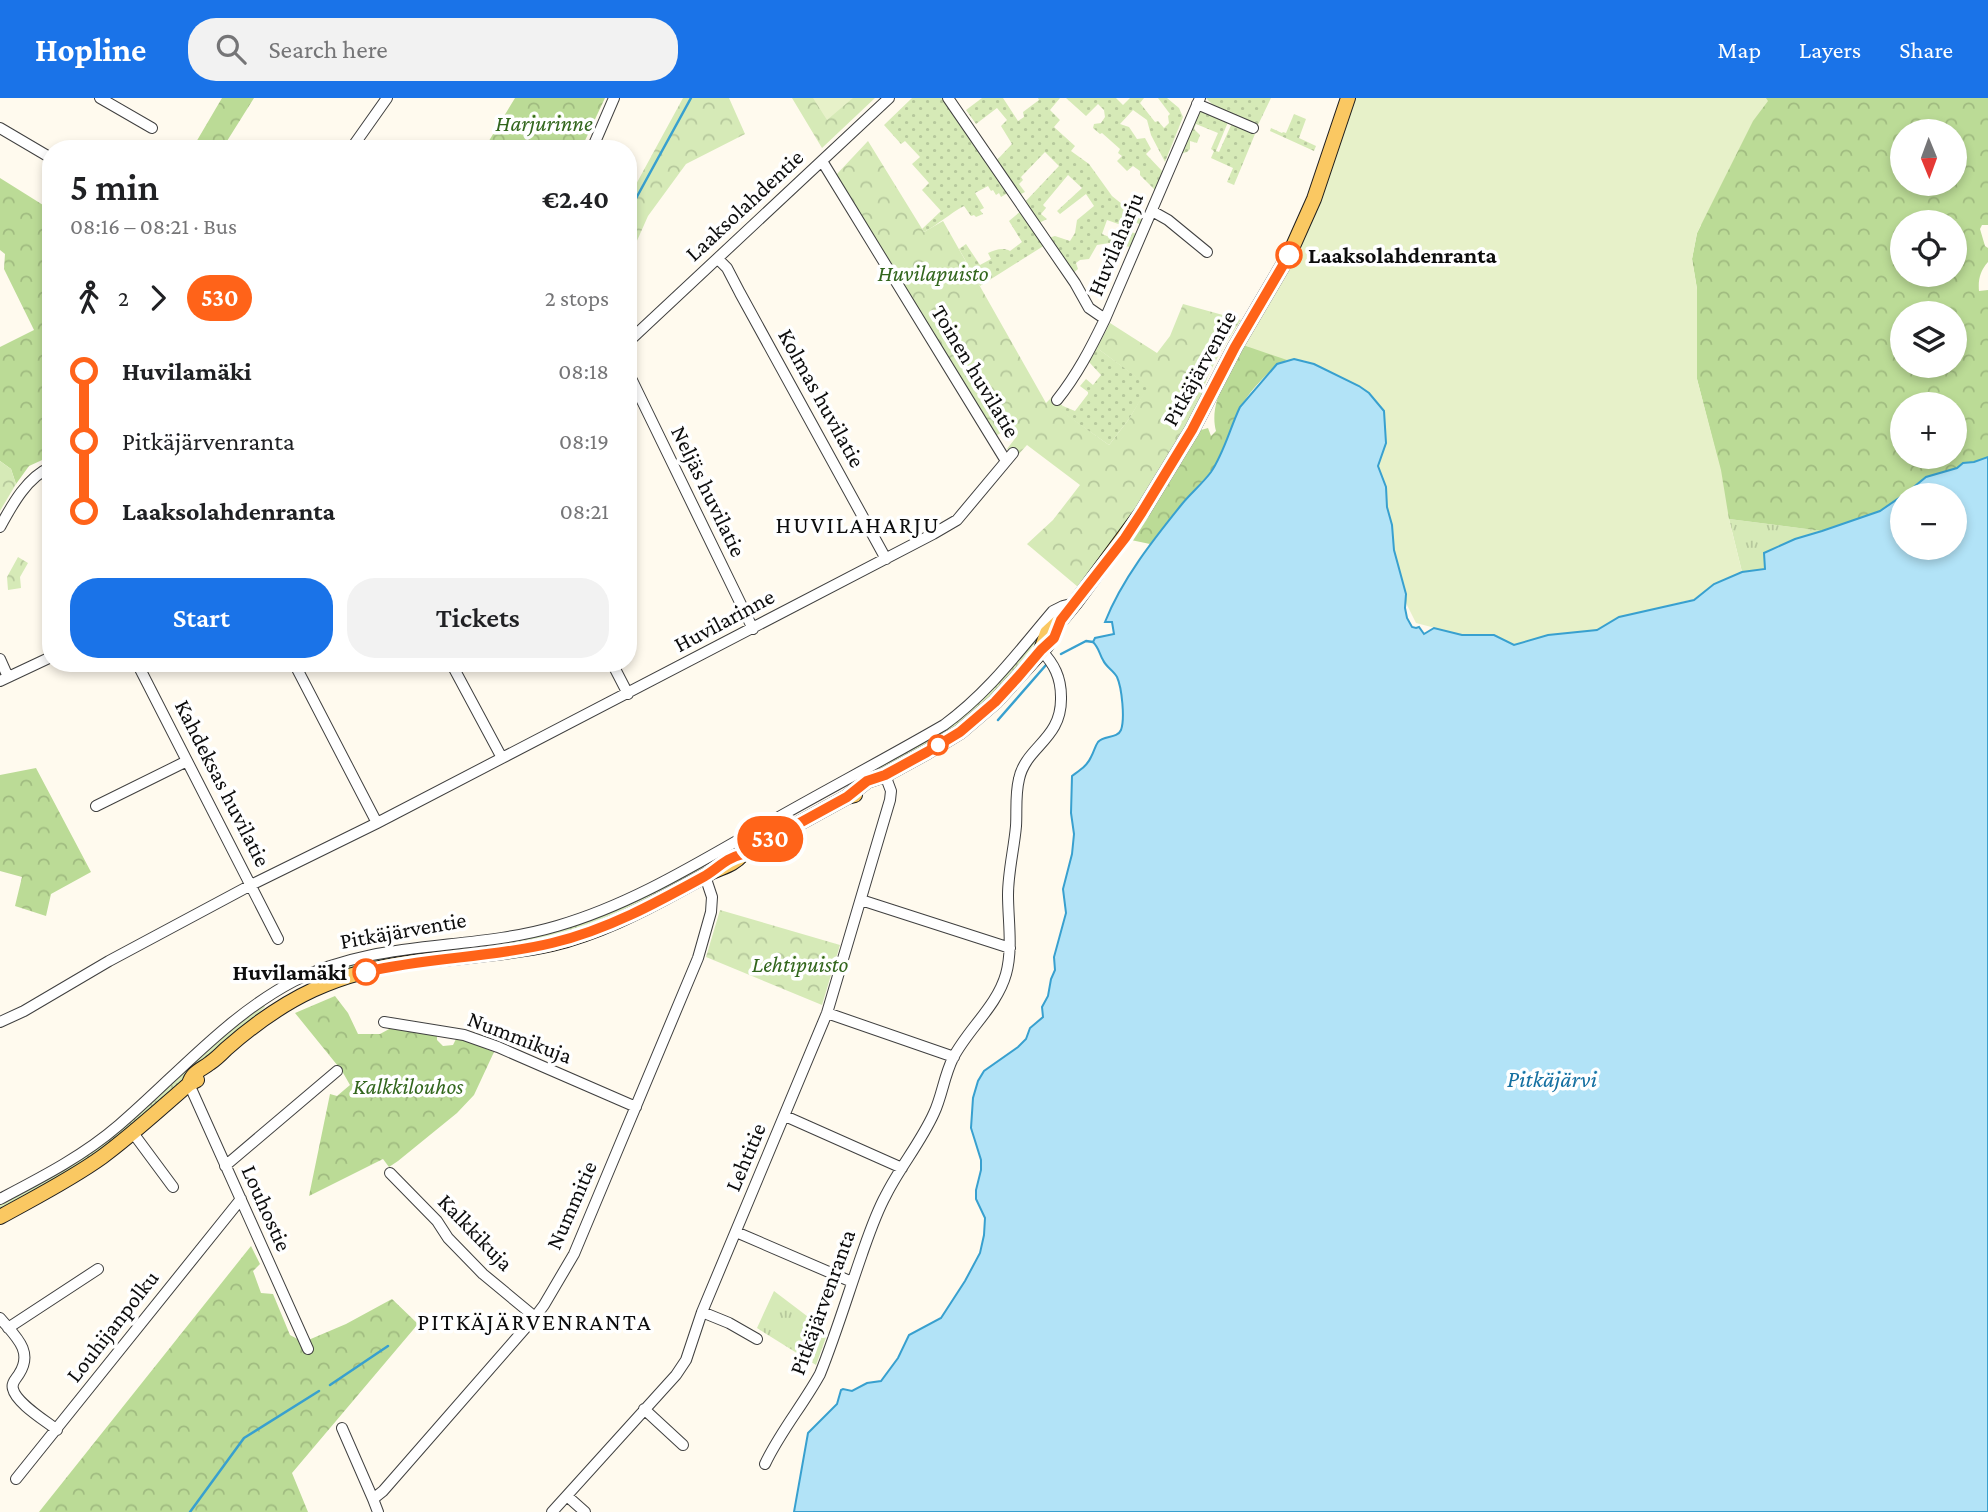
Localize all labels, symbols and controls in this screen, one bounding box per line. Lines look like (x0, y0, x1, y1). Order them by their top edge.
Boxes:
search box (188, 18, 678, 81)
icon: search (212, 30, 250, 68)
text: Hopline (35, 31, 146, 68)
text: Search here (268, 35, 388, 64)
text: Map (1717, 36, 1761, 63)
text: Layers (1799, 36, 1861, 63)
text: Share (1899, 36, 1953, 63)
park label: Harjurinne (495, 110, 593, 137)
north arrow (1890, 119, 1967, 196)
map controls (1890, 119, 1967, 560)
street label: Laaksolahdentie (680, 144, 808, 266)
text: 5 min (70, 166, 159, 208)
text: €2.40 (542, 185, 609, 214)
street label: Huvilaharju (1082, 188, 1148, 300)
button: locate (1890, 210, 1967, 287)
text: 08:16 – 08:21 · Bus (70, 213, 237, 239)
marker: Laaksolahdenranta (1276, 242, 1302, 268)
place label: Laaksolahdenranta (1308, 242, 1497, 268)
park label: Huvilapuisto (877, 260, 989, 286)
icon: walk (70, 279, 108, 317)
icon: forward (139, 279, 177, 317)
text: 530 (201, 284, 238, 311)
text: 2 (118, 285, 129, 311)
text: 2 stops (545, 285, 609, 311)
street label: Toinen huvilatie (926, 300, 1026, 442)
button: layers (1890, 301, 1967, 378)
street label: Pitkäjärventie (1157, 306, 1241, 430)
street label: Kolmas huvilatie (773, 324, 871, 472)
text: Huvilamäki (122, 357, 252, 386)
text: 08:18 (558, 358, 609, 384)
button: + (1890, 392, 1967, 469)
street label: Neljäs huvilatie (666, 421, 752, 561)
text: Pitkäjärvenranta (122, 427, 295, 456)
text: 08:19 (559, 428, 609, 454)
button: − (1890, 483, 1967, 560)
text: Laaksolahdenranta (122, 497, 335, 526)
text: 08:21 (560, 498, 609, 524)
district label: HUVILAHARJU (776, 511, 940, 538)
button: Start (70, 578, 333, 658)
button: Tickets (347, 578, 609, 658)
street label: Huvilarinne (669, 583, 779, 657)
street label: Kahdeksas huvilatie (170, 695, 276, 871)
unlabelled marker (928, 735, 948, 755)
line badge: 530 (730, 816, 810, 862)
text: 530 (751, 825, 789, 852)
street label: Pitkäjärventie (338, 906, 468, 954)
park label: Lehtipuisto (752, 951, 849, 977)
place label: Huvilamäki (232, 959, 347, 985)
marker: Huvilamäki (353, 959, 379, 985)
street label: Nummikuja (464, 1005, 576, 1069)
water label: Pitkäjärvi (1507, 1065, 1597, 1093)
park label: Kalkkilouhos (353, 1073, 464, 1099)
street label: Lehtitie (719, 1119, 771, 1195)
street label: Nummitie (540, 1157, 602, 1253)
street label: Louhostie (236, 1161, 298, 1255)
street label: Kalkkikuja (433, 1188, 519, 1276)
street label: Pitkäjärvenranta (784, 1225, 860, 1378)
street label: Louhijanpolku (60, 1265, 164, 1387)
district label: PITKÄJÄRVENRANTA (417, 1308, 653, 1335)

